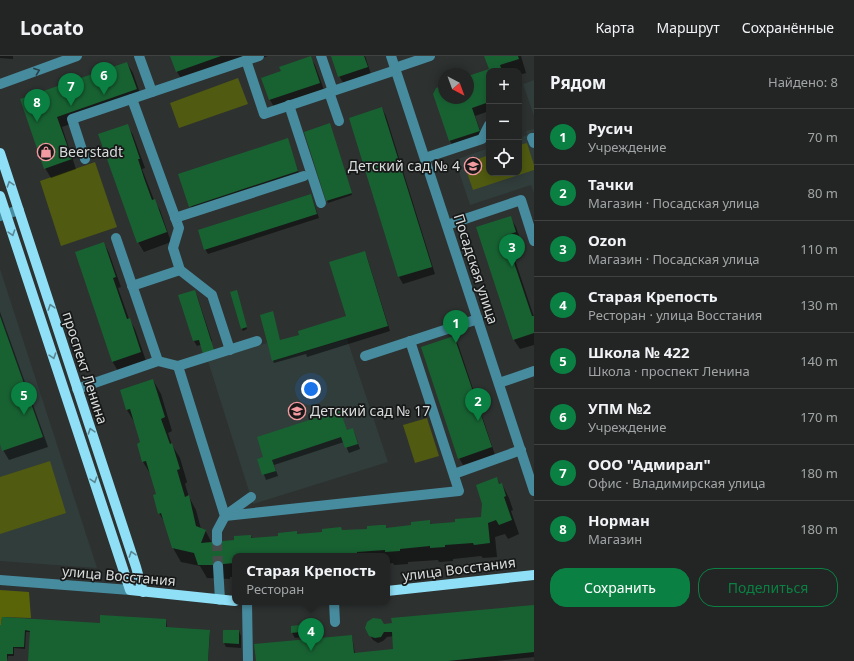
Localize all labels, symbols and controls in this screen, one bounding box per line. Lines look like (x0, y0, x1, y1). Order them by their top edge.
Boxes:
text: Locato (20, 15, 84, 41)
text: Карта (595, 18, 634, 37)
text: Маршрут (656, 18, 720, 37)
text: Сохранённые (742, 18, 834, 37)
pin: 6 (91, 62, 117, 95)
one-way arrow (33, 67, 40, 76)
north arrow (438, 68, 474, 104)
map controls (486, 68, 522, 176)
button: + (486, 68, 522, 104)
text: Рядом (550, 71, 606, 94)
pin: 7 (58, 73, 84, 106)
text: Найдено: 8 (768, 73, 838, 91)
pin: 8 (24, 89, 50, 122)
button: − (486, 104, 522, 140)
text: Русич (588, 118, 633, 138)
text: 1 (559, 128, 567, 146)
text: 70 m (808, 128, 838, 146)
text: Учреждение (588, 138, 666, 156)
button: locate (486, 140, 522, 176)
shop icon: Beerstadt (36, 142, 56, 162)
place label: Beerstadt (59, 142, 123, 161)
place label: Детский сад № 4 (348, 156, 460, 175)
school or university icon: Детский сад № 4 (463, 156, 483, 176)
text: Тачки (588, 174, 634, 194)
one-way arrow (6, 180, 15, 187)
text: 2 (559, 184, 567, 202)
text: 80 m (808, 184, 838, 202)
text: Магазин · Посадская улица (588, 194, 759, 212)
street label: Посадская улица (450, 211, 503, 326)
one-way arrow (7, 229, 16, 236)
text: Ozon (588, 230, 626, 250)
pin: 3 (499, 234, 525, 267)
text: 3 (559, 240, 567, 258)
text: 110 m (800, 240, 838, 258)
text: Магазин · Посадская улица (588, 250, 759, 268)
text: Старая Крепость (588, 286, 718, 306)
text: 4 (559, 296, 567, 314)
text: 130 m (800, 296, 838, 314)
one-way arrow (47, 304, 55, 311)
text: Ресторан · улица Восстания (588, 306, 762, 324)
street label: проспект Ленина (58, 309, 113, 426)
pin: 1 (443, 310, 469, 343)
text: Школа № 422 (588, 342, 690, 362)
text: 5 (559, 352, 567, 370)
text: 140 m (800, 352, 838, 370)
one-way arrow (48, 353, 57, 360)
text: Школа · проспект Ленина (588, 362, 750, 380)
your location (301, 379, 321, 399)
pin: 5 (11, 382, 37, 415)
pin: 2 (465, 388, 491, 421)
text: УПМ №2 (588, 398, 651, 418)
school or university icon: Детский сад № 17 (287, 401, 307, 421)
place label: Детский сад № 17 (310, 401, 430, 420)
text: 6 (559, 408, 567, 426)
text: 170 m (800, 408, 838, 426)
text: Учреждение (588, 418, 666, 436)
one-way arrow (87, 427, 96, 434)
text: ООО "Адмирал" (588, 454, 711, 474)
text: 7 (559, 464, 567, 482)
text: 180 m (800, 464, 838, 482)
text: Офис · Владимирская улица (588, 474, 765, 492)
one-way arrow (89, 476, 98, 483)
text: Норман (588, 510, 650, 530)
text: 8 (559, 520, 567, 538)
text: 180 m (800, 520, 838, 538)
text: Магазин (588, 530, 642, 548)
one-way arrow (128, 551, 137, 558)
street label: улица Восстания (401, 552, 517, 585)
popup (232, 553, 390, 605)
text: Старая Крепость (246, 560, 376, 580)
street label: улица Восстания (61, 561, 177, 590)
button: Сохранить (550, 568, 690, 607)
button: Поделиться (698, 568, 838, 607)
text: Ресторан (246, 580, 304, 598)
pin: 4 (298, 618, 324, 651)

